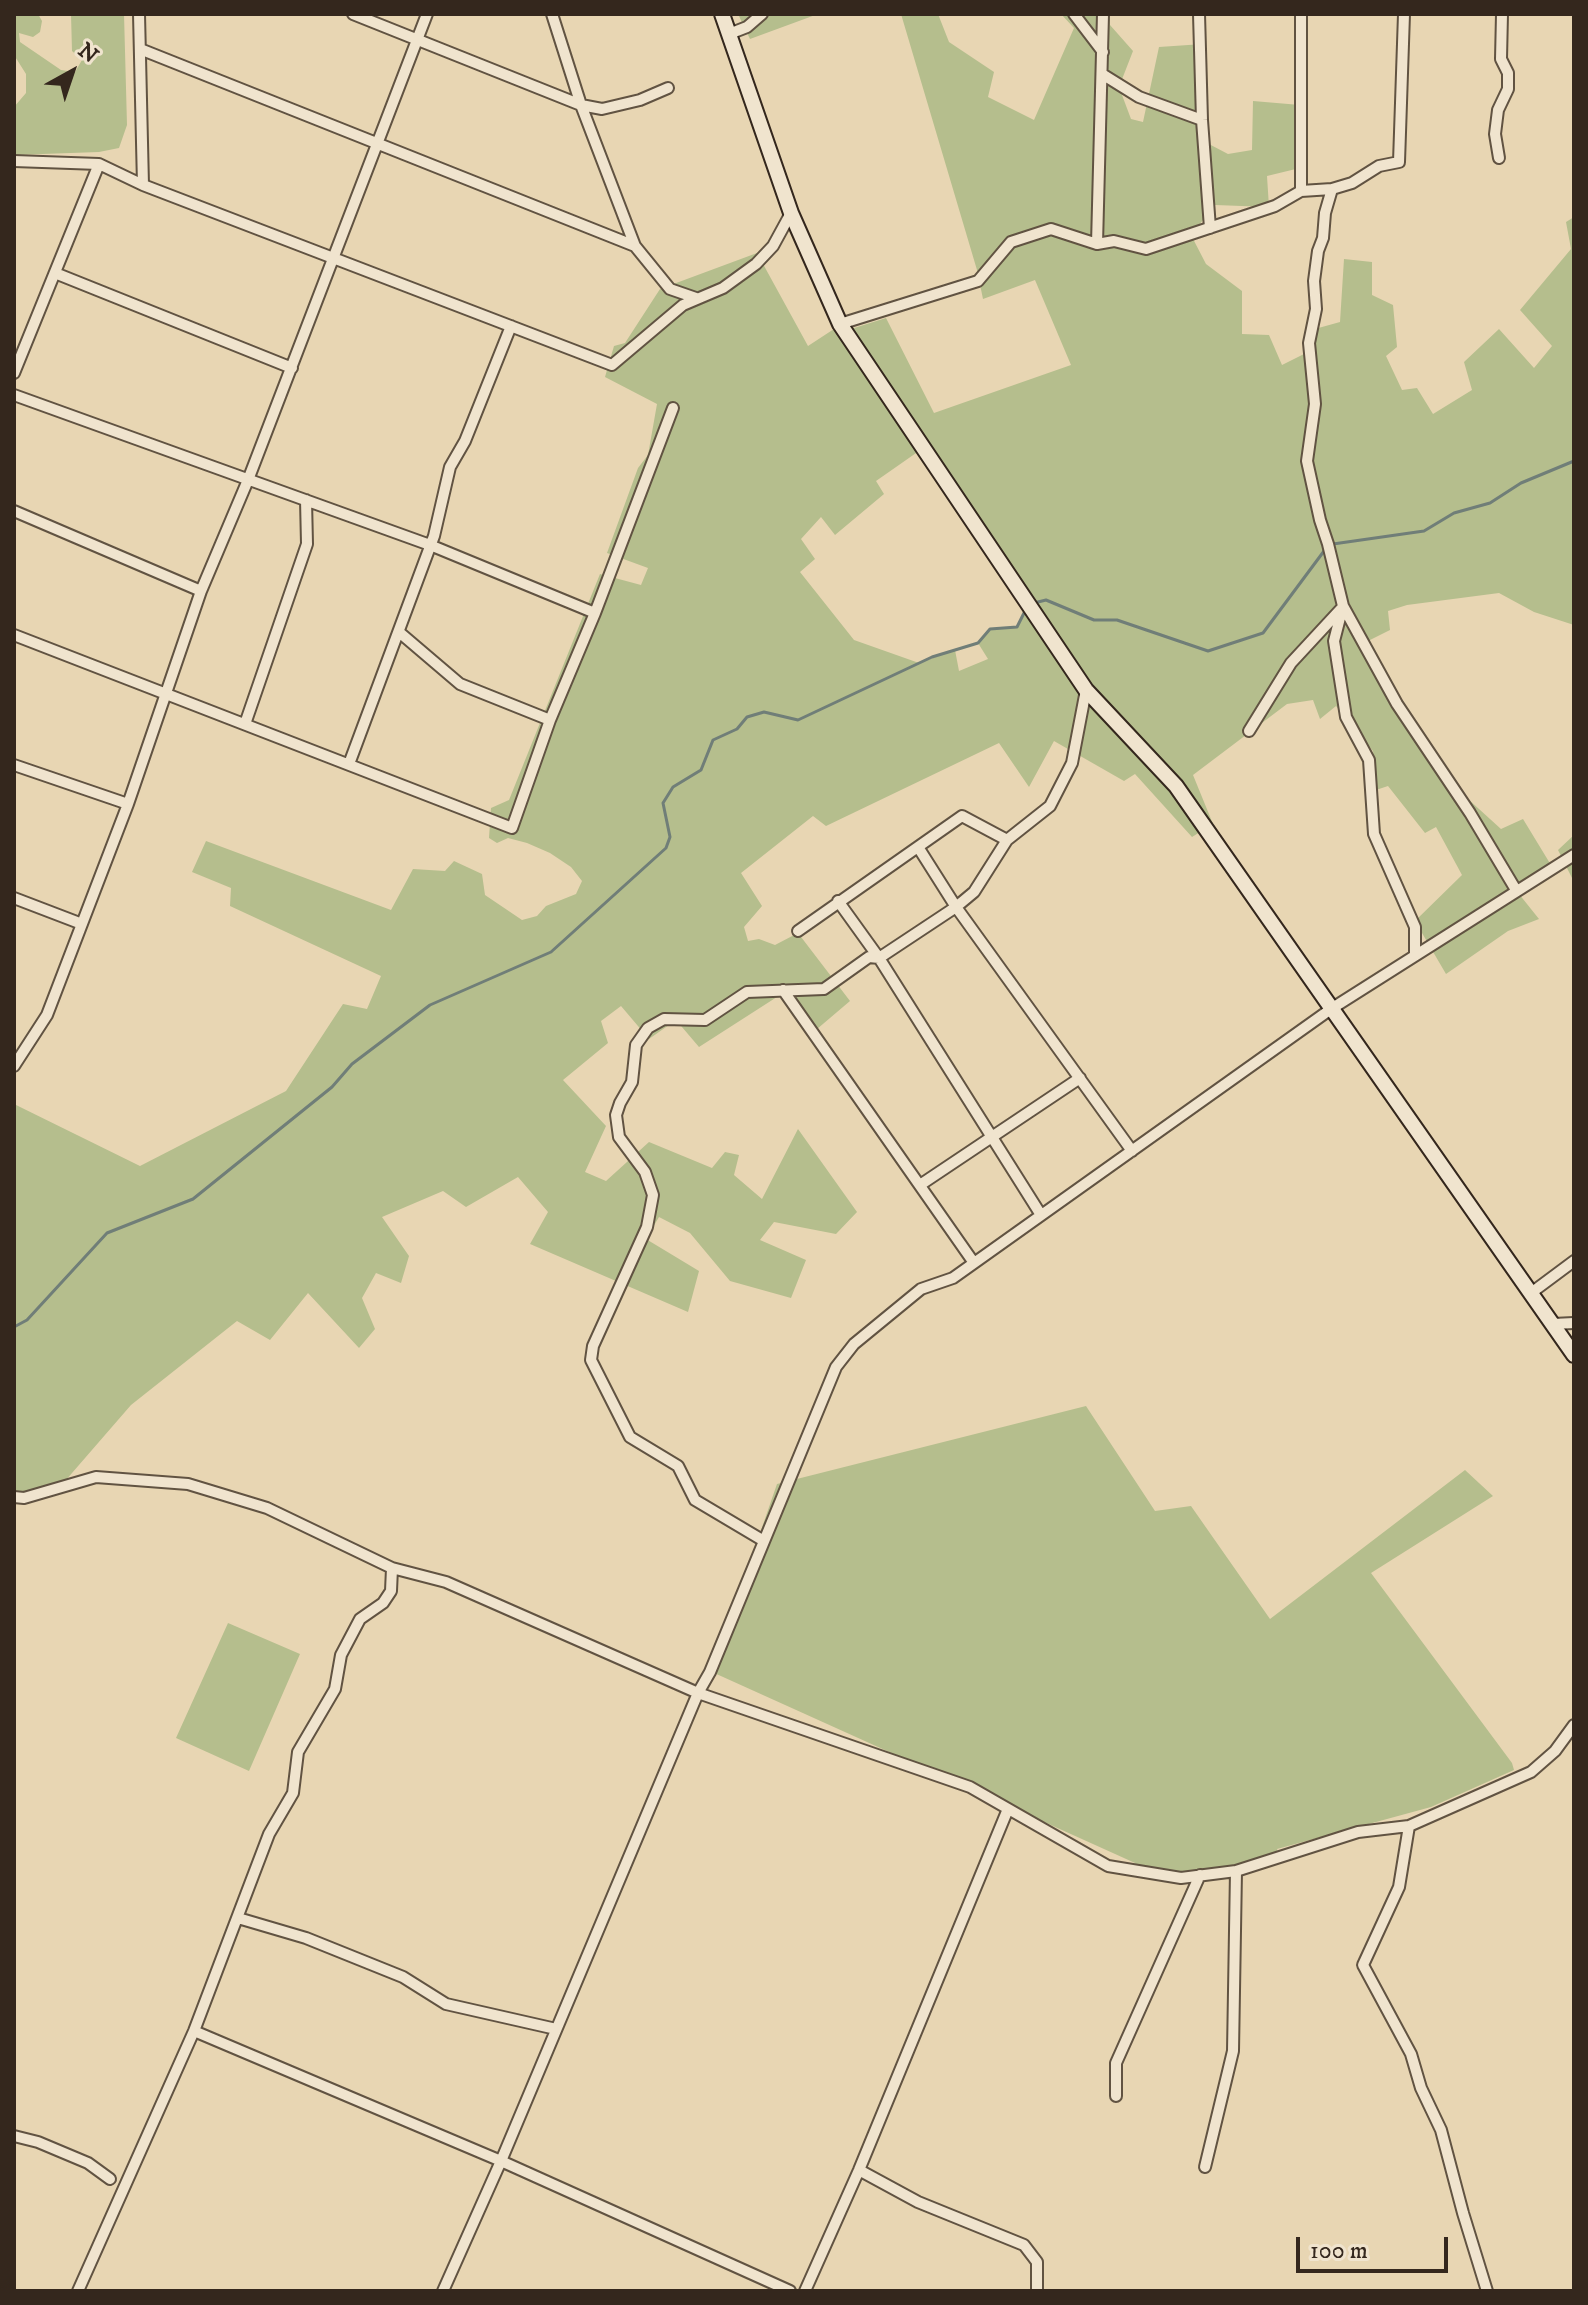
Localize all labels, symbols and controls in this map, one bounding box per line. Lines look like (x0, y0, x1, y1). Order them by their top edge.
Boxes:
north arrow (32, 32, 112, 112)
text: N (72, 37, 103, 69)
scale bar (1300, 2221, 1452, 2271)
text: 100 m (1310, 2236, 1368, 2266)

